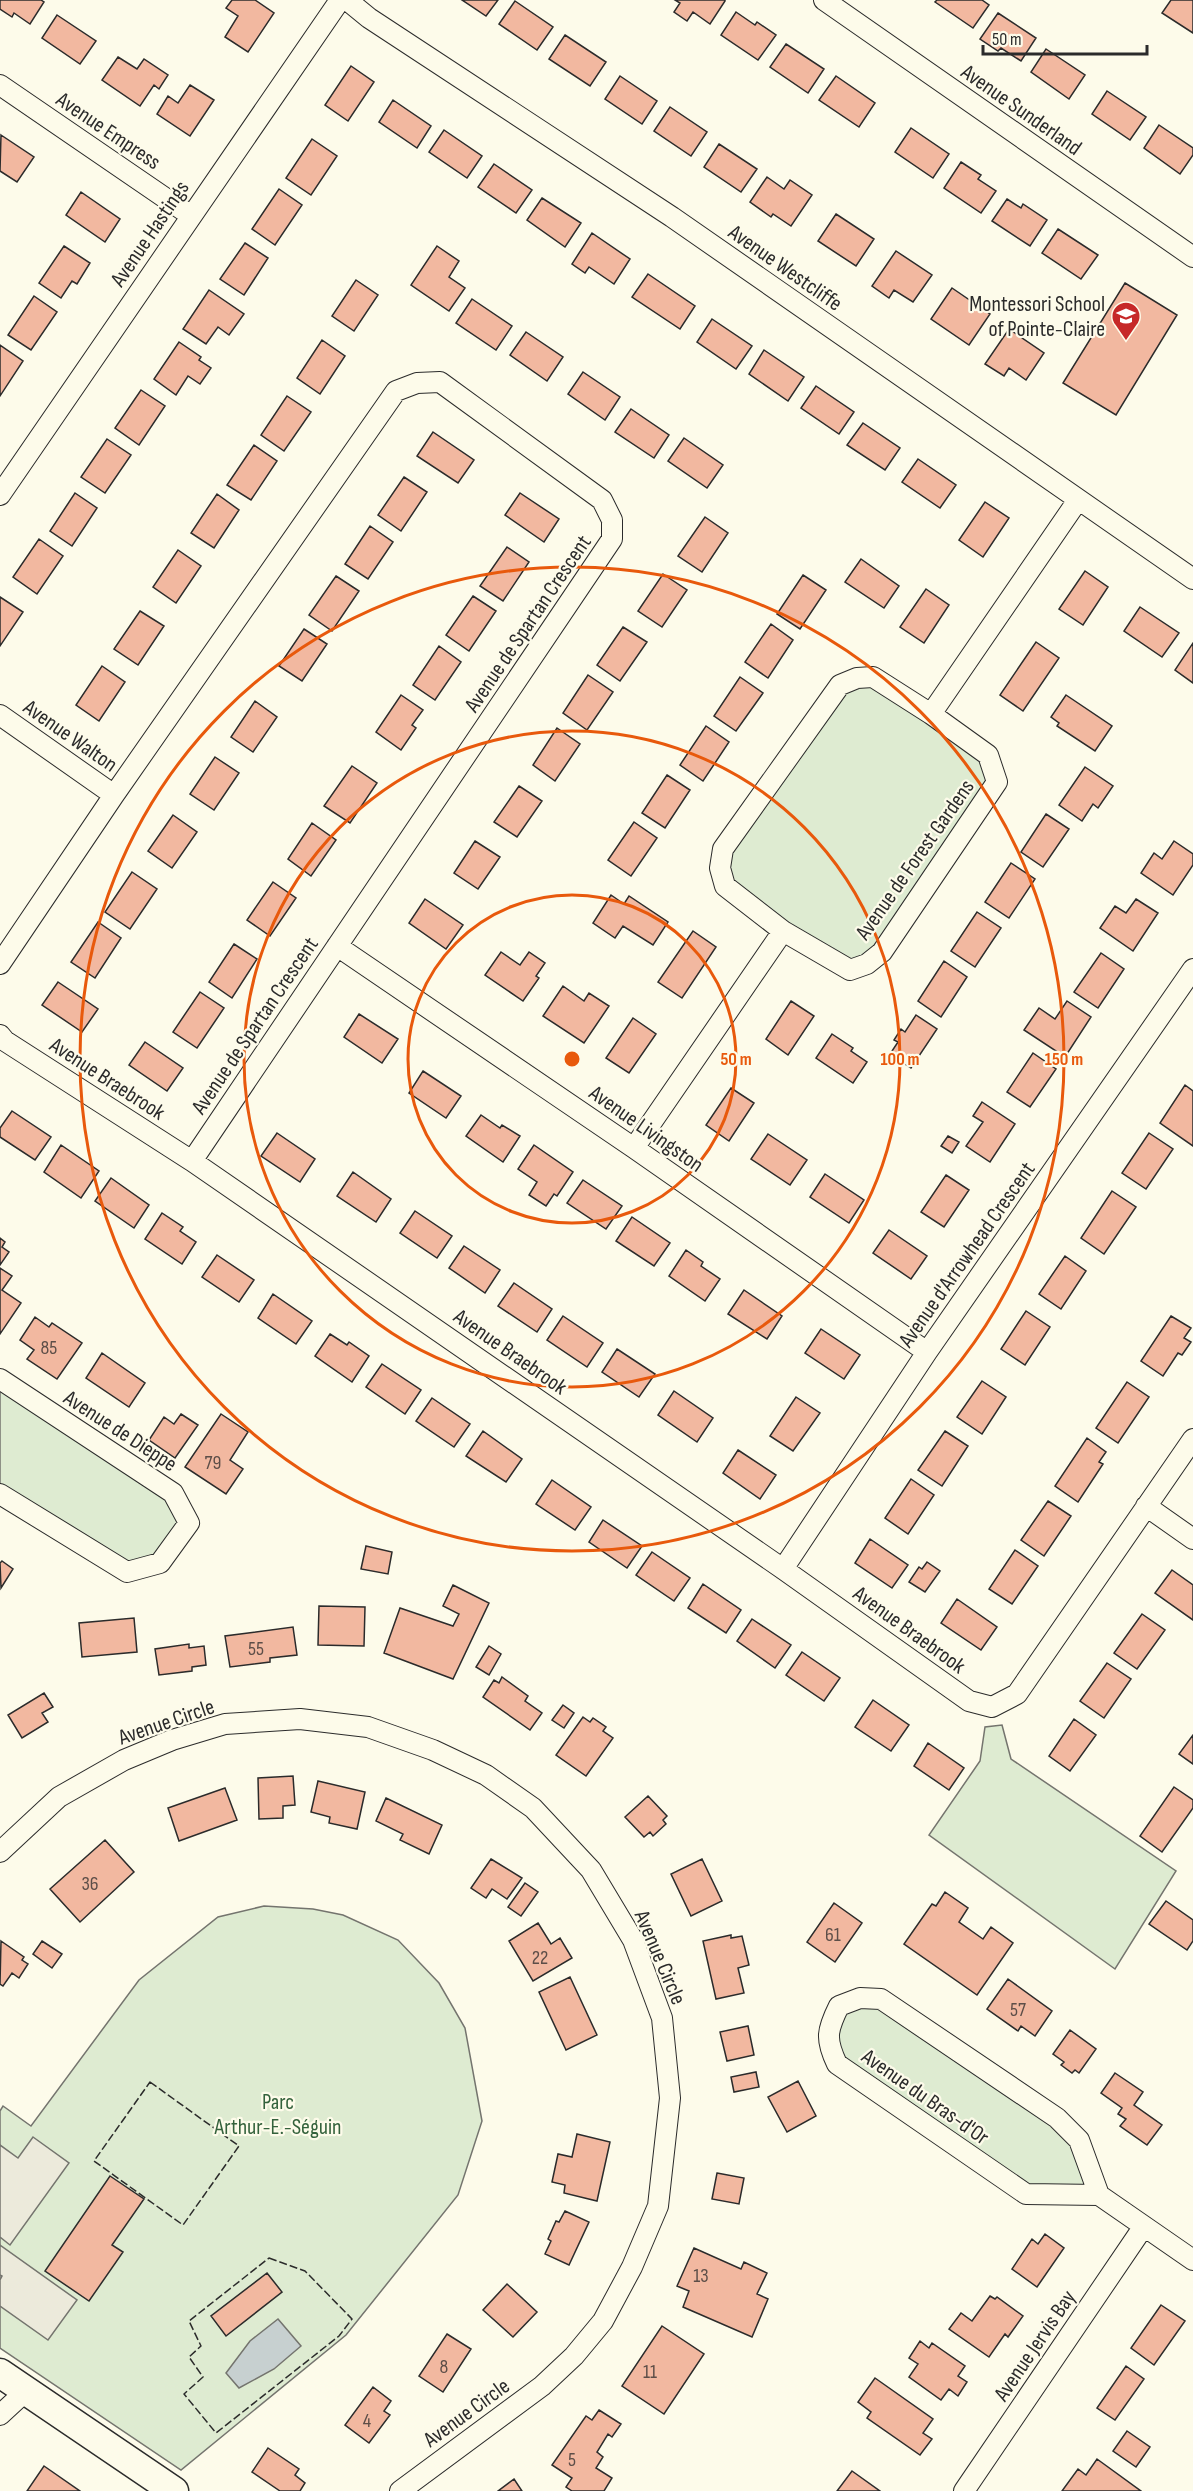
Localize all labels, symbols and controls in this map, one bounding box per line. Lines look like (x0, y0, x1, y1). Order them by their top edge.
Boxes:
scale bar (983, 18, 1146, 56)
text: 50 m (992, 29, 1022, 50)
street label: Avenue Sunderland (955, 58, 1087, 162)
street label: Avenue Empress (50, 86, 166, 176)
street label: Avenue Hastings (104, 176, 196, 293)
street label: Avenue Westcliffe (722, 218, 847, 317)
place label: Montessori School of Pointe-Claire (969, 291, 1105, 343)
school or university icon: Montessori School of Pointe-Claire (1110, 300, 1142, 342)
street label: Avenue de Spartan Crescent (458, 530, 598, 718)
street label: Avenue Walton (17, 693, 122, 778)
street label: Avenue de Forest Gardens (849, 774, 981, 946)
street label: Avenue de Spartan Crescent (185, 932, 325, 1120)
street label: Avenue Braebrook (44, 1031, 170, 1127)
centre of rings (562, 1049, 582, 1069)
text: 50 m (720, 1049, 752, 1070)
text: 100 m (881, 1049, 920, 1070)
text: 150 m (1045, 1049, 1083, 1070)
street label: Avenue Livingston (583, 1079, 708, 1179)
street label: Avenue d'Arrowhead Crescent (893, 1157, 1042, 1354)
street label: Avenue Braebrook (447, 1303, 572, 1402)
house number: 85 (41, 1336, 57, 1360)
street label: Avenue de Dieppe (58, 1384, 182, 1478)
house number: 79 (205, 1451, 221, 1475)
street label: Avenue Braebrook (847, 1580, 971, 1680)
house number: 55 (248, 1637, 264, 1661)
street label: Avenue Circle (114, 1693, 218, 1752)
house number: 36 (81, 1872, 99, 1896)
street label: Avenue Circle (627, 1905, 692, 2009)
house number: 61 (825, 1923, 841, 1947)
house number: 22 (532, 1946, 548, 1970)
house number: 57 (1010, 1998, 1026, 2022)
street label: Avenue du Bras-d'Or (855, 2043, 994, 2151)
park label: Parc Arthur-E.-Séguin (214, 2089, 341, 2141)
house number: 13 (693, 2264, 709, 2288)
street label: Avenue Jervis Bay (988, 2285, 1082, 2407)
house number: 8 (440, 2355, 448, 2379)
house number: 11 (643, 2360, 657, 2384)
street label: Avenue Circle (418, 2373, 515, 2454)
house number: 4 (363, 2409, 371, 2433)
house number: 5 (568, 2448, 576, 2472)

